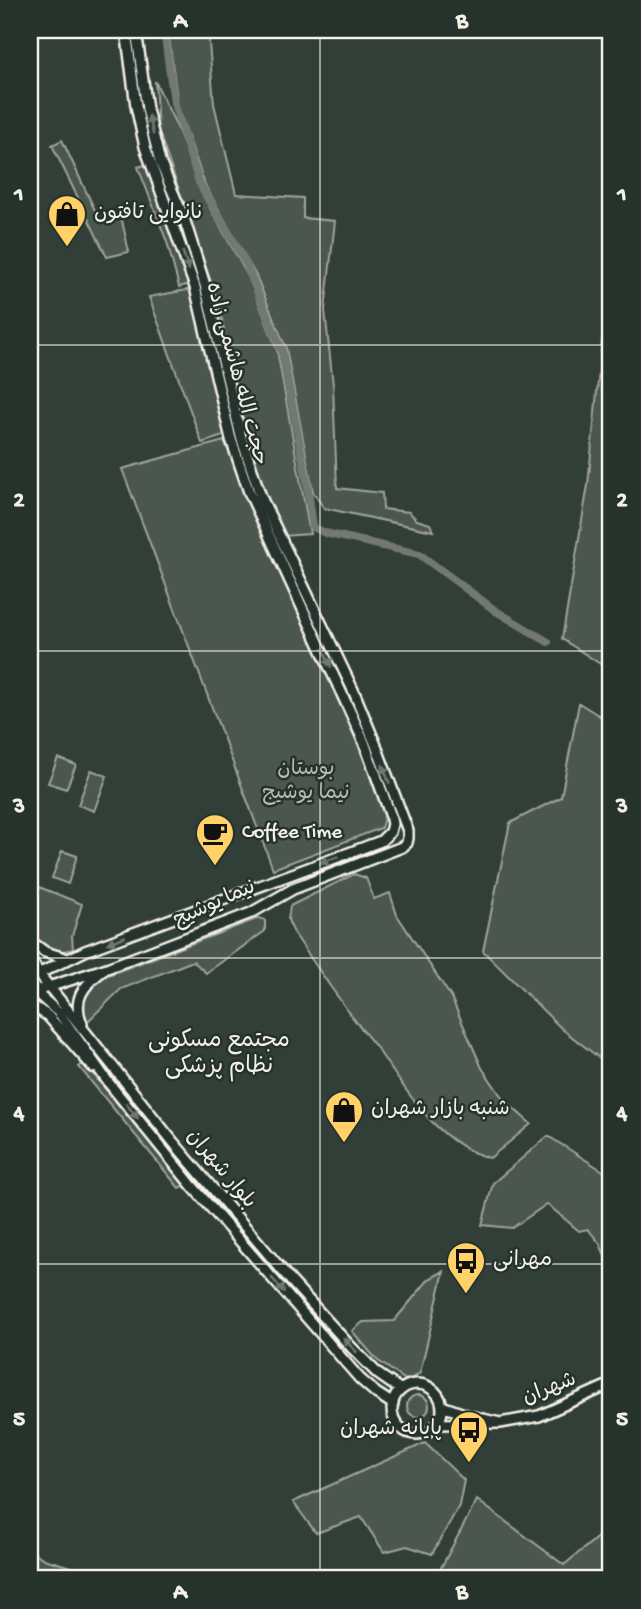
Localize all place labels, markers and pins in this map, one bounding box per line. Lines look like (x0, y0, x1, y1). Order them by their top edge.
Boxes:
shop icon: نانوایی تافتون (46, 193, 88, 248)
place label: نانوایی تافتون (94, 202, 203, 227)
cafe icon: Coffee Time (194, 812, 236, 867)
place label: Coffee Time (242, 821, 343, 846)
shop icon: شنبه بازار شهران (323, 1089, 365, 1144)
place label: شنبه بازار شهران (371, 1098, 510, 1123)
bus stop icon: مهرانی (445, 1240, 487, 1295)
place label: مهرانی (493, 1249, 552, 1274)
bus stop icon: پایانه شهران (448, 1409, 490, 1464)
place label: پایانه شهران (340, 1418, 442, 1443)

